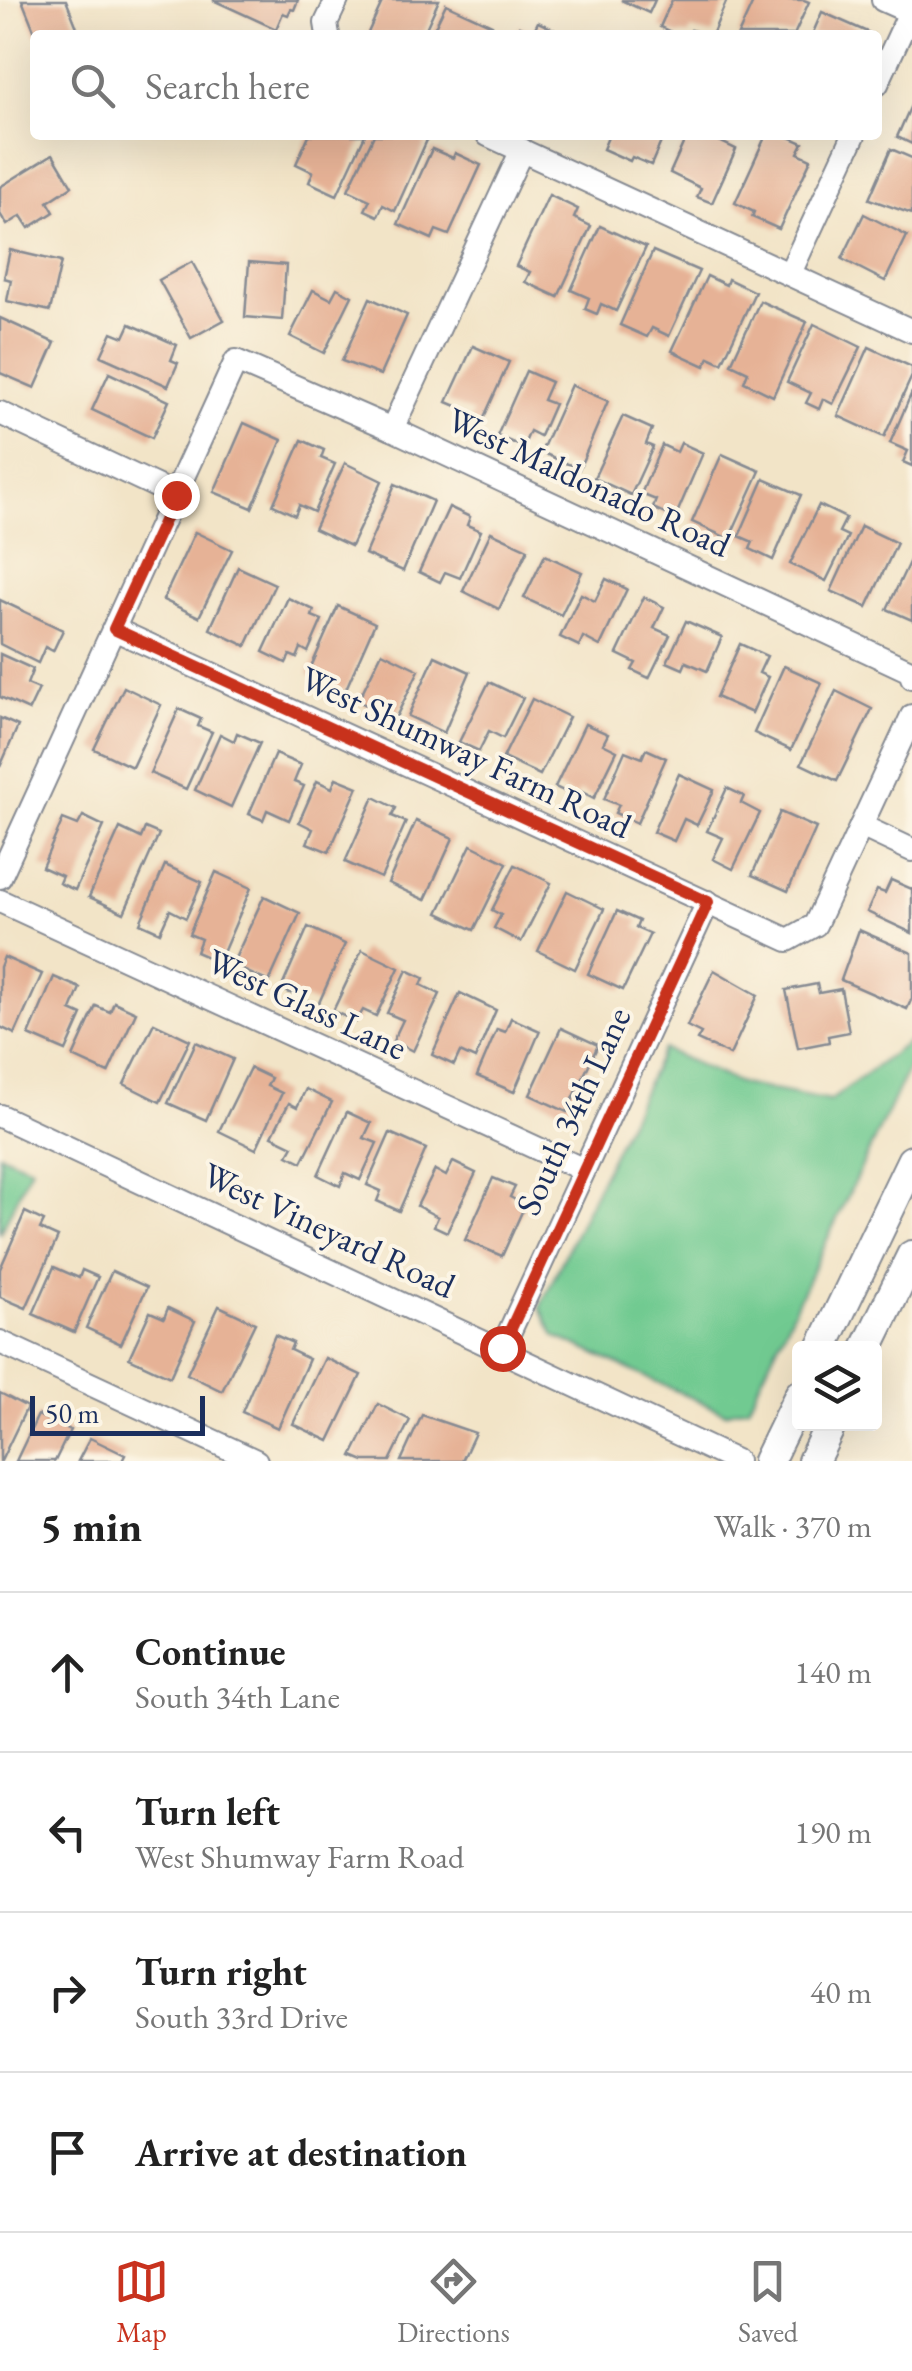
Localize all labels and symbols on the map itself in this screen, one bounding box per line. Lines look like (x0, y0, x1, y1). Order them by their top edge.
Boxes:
street label: West Maldonado Road (440, 396, 738, 567)
route end (154, 473, 200, 519)
street label: West Shumway Farm Road (294, 655, 639, 848)
street label: West Glass Lane (200, 938, 414, 1069)
street label: South 34th Lane (505, 1000, 640, 1222)
street label: West Vineyard Road (196, 1151, 463, 1308)
route start (480, 1326, 526, 1372)
scale bar (30, 1391, 205, 1436)

